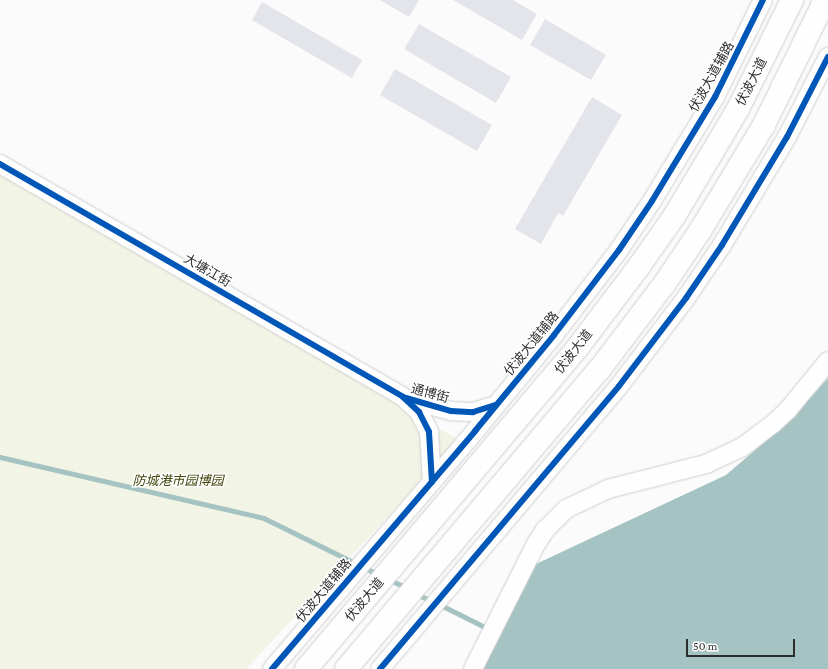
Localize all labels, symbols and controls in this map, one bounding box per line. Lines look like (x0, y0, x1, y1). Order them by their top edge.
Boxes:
street label: 伏波大道辅路 (686, 39, 738, 115)
street label: 伏波大道 (733, 55, 771, 109)
street label: 大塘江街 (181, 251, 233, 291)
street label: 伏波大道辅路 (501, 309, 563, 379)
street label: 伏波大道 (552, 327, 596, 377)
street label: 通博街 (409, 381, 451, 407)
park label: 防城港市园博园 (133, 473, 223, 489)
street label: 伏波大道辅路 (293, 556, 355, 626)
street label: 伏波大道 (342, 575, 388, 625)
scale bar (688, 631, 797, 657)
text: 50 m (693, 639, 717, 653)

